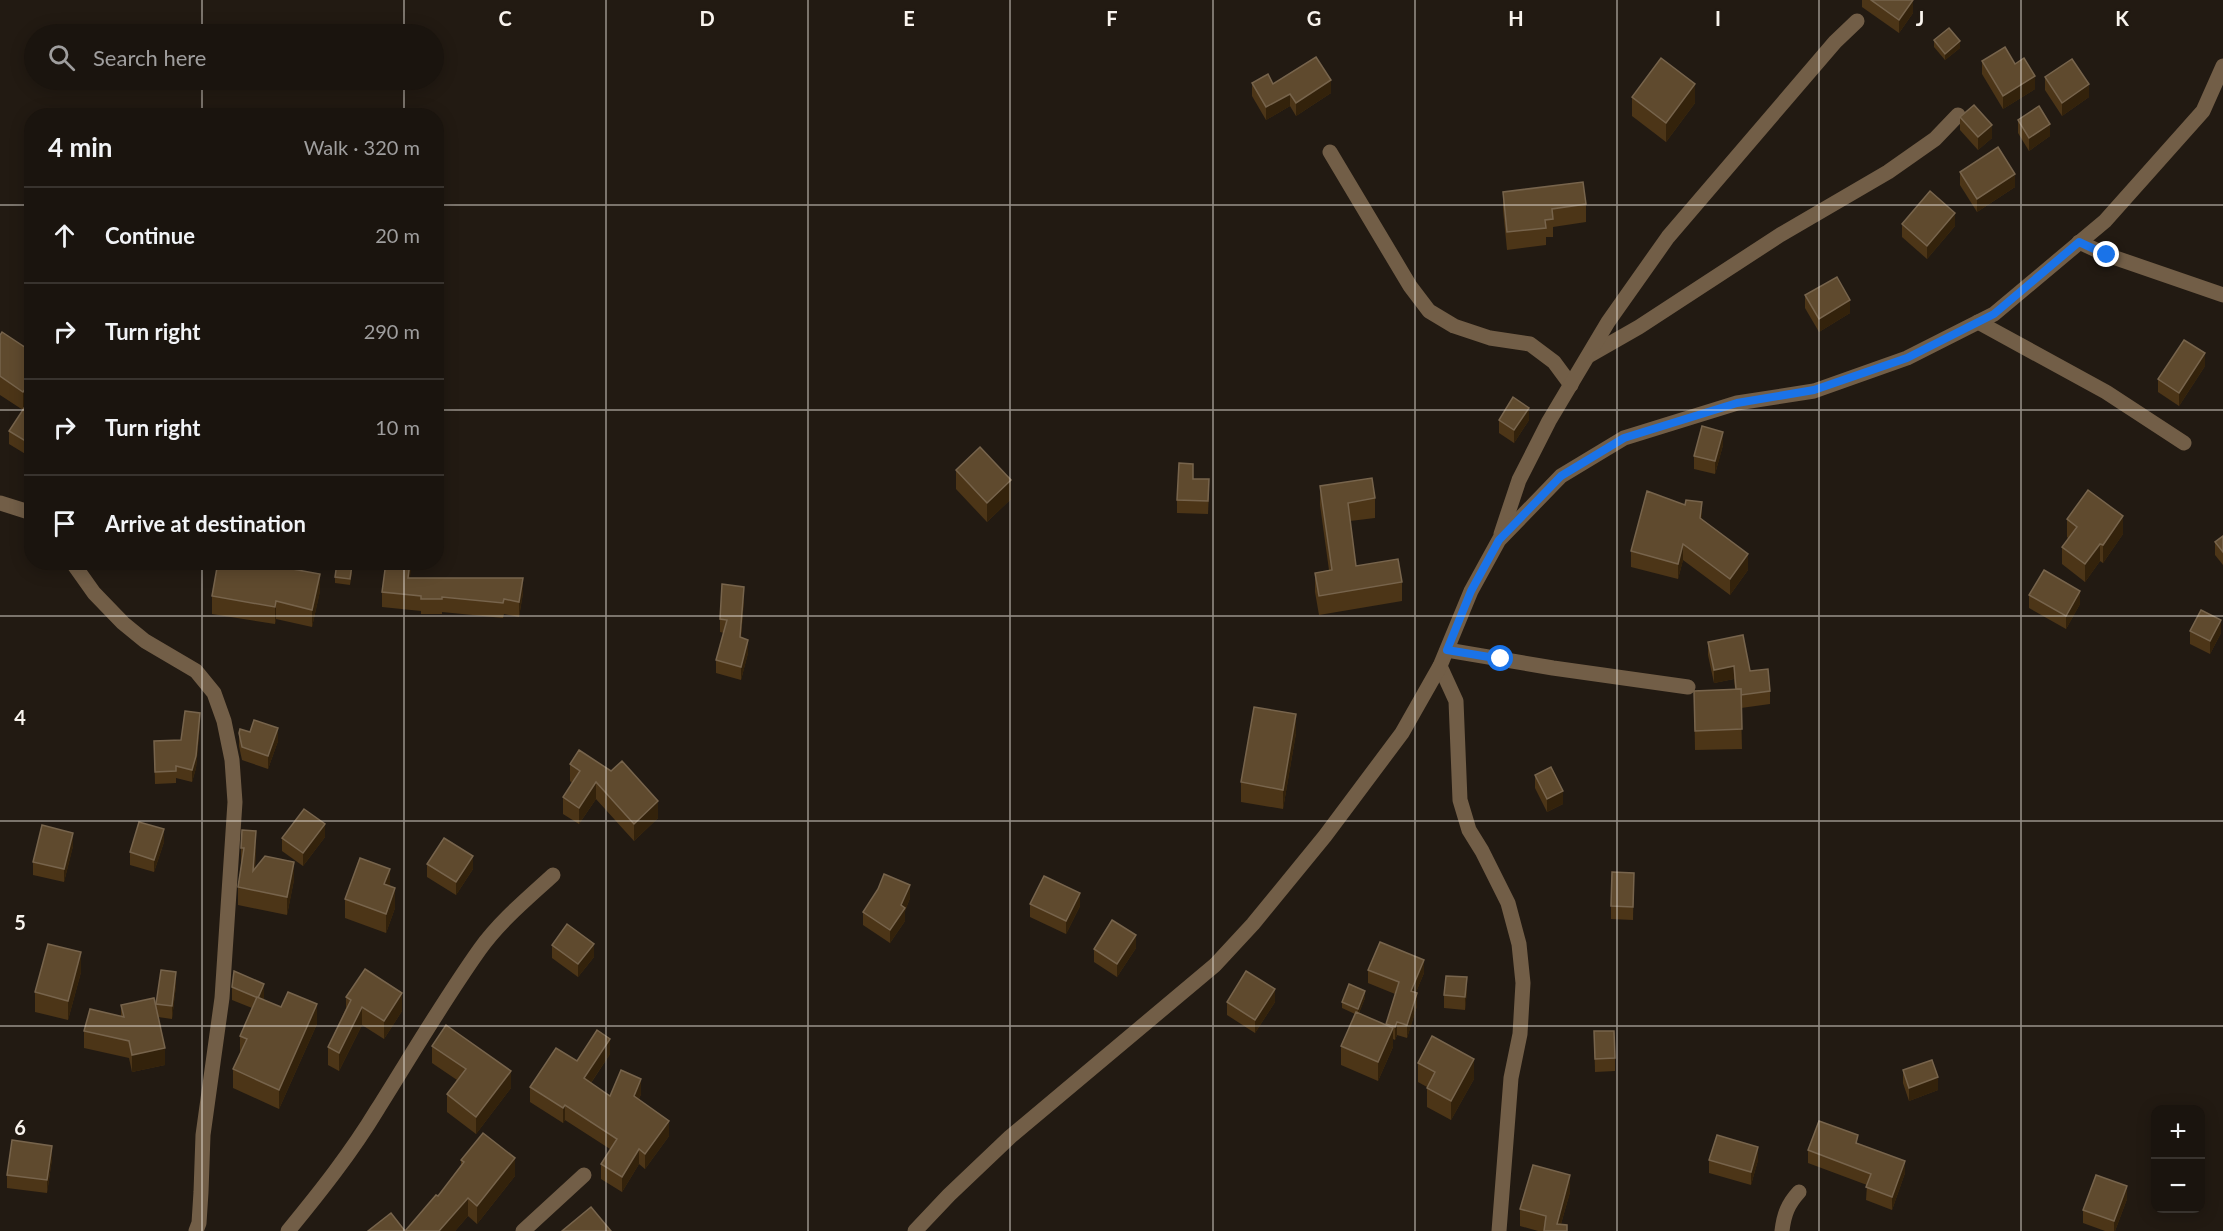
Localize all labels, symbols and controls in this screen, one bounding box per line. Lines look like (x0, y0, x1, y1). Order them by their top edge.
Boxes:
text: C (498, 6, 512, 30)
text: D (699, 6, 715, 30)
text: E (903, 6, 915, 30)
text: F (1106, 6, 1118, 30)
text: G (1307, 6, 1321, 30)
text: H (1508, 6, 1524, 30)
text: I (1715, 6, 1721, 30)
text: J (1916, 6, 1924, 30)
text: K (2115, 6, 2129, 30)
search box (24, 24, 444, 90)
icon: search (45, 41, 78, 74)
text: Search here (93, 44, 206, 71)
text: 4 min (48, 131, 112, 163)
text: Walk · 320 m (304, 135, 420, 159)
icon: ahead (48, 219, 81, 252)
text: Continue (105, 222, 195, 249)
text: 20 m (375, 223, 420, 247)
route end (2093, 241, 2119, 267)
icon: right (48, 315, 81, 348)
text: Turn right (105, 318, 200, 345)
text: 290 m (364, 319, 420, 343)
icon: right (48, 411, 81, 444)
text: Turn right (105, 414, 200, 441)
text: 10 m (375, 415, 420, 439)
icon: arrive (48, 507, 81, 540)
text: Arrive at destination (105, 510, 306, 537)
route start (1487, 645, 1513, 671)
text: 4 (14, 705, 26, 729)
text: 5 (14, 910, 26, 934)
map controls (2151, 1105, 2205, 1213)
button: + (2151, 1105, 2205, 1159)
text: 6 (14, 1115, 26, 1139)
button: − (2151, 1159, 2205, 1213)

